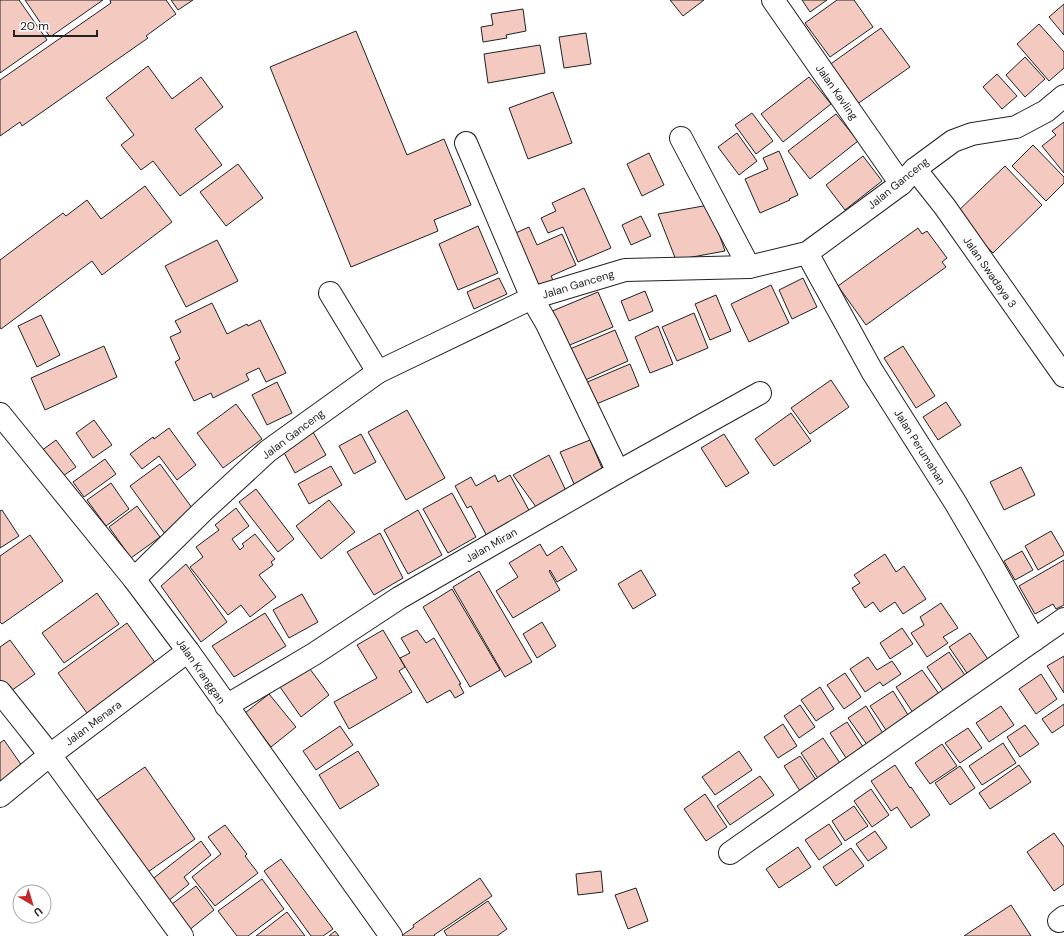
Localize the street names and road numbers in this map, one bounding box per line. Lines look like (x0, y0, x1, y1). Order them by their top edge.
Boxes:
street label: Jalan Kavling (813, 62, 861, 122)
street label: Jalan Ganceng (865, 154, 931, 212)
street label: Jalan Swadaya 3 (960, 234, 1020, 310)
street label: Jalan Ganceng (540, 266, 616, 302)
street label: Jalan Ganceng (259, 406, 327, 462)
street label: Jalan Perumahan (891, 407, 949, 487)
street label: Jalan Miran (463, 525, 519, 565)
street label: Jalan Kranggan (173, 636, 229, 706)
street label: Jalan Menara (62, 697, 124, 749)

